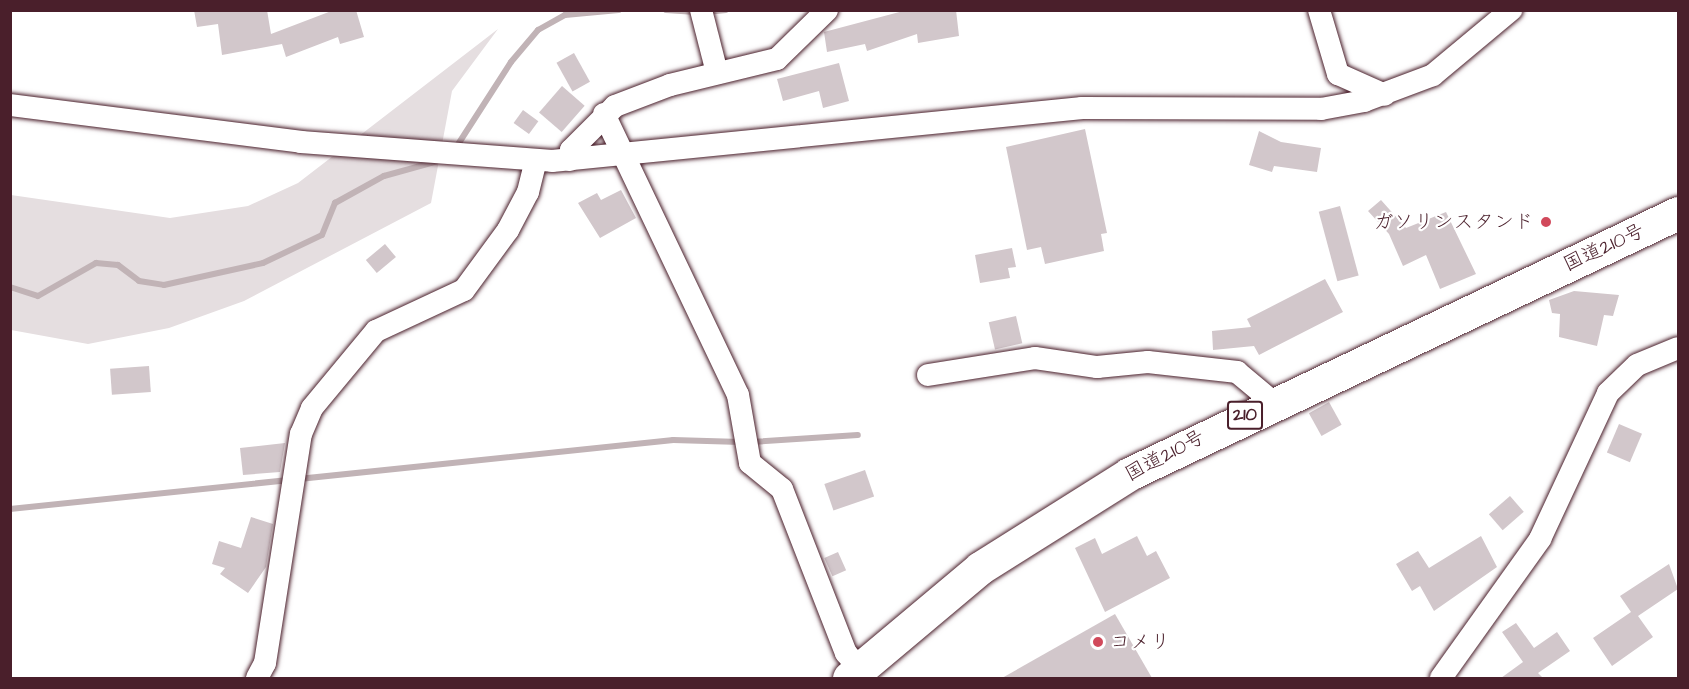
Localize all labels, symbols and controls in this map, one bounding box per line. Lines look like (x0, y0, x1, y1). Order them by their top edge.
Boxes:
place label: ガソリンスタンド (1374, 210, 1534, 234)
marker: ガソリンスタンド (1539, 215, 1553, 229)
street label: 国道210号 (1560, 219, 1648, 277)
road number: 210 (1227, 400, 1263, 430)
street label: 国道210号 (1121, 425, 1209, 487)
place label: コメリ (1110, 630, 1170, 654)
marker: コメリ (1091, 635, 1105, 649)

